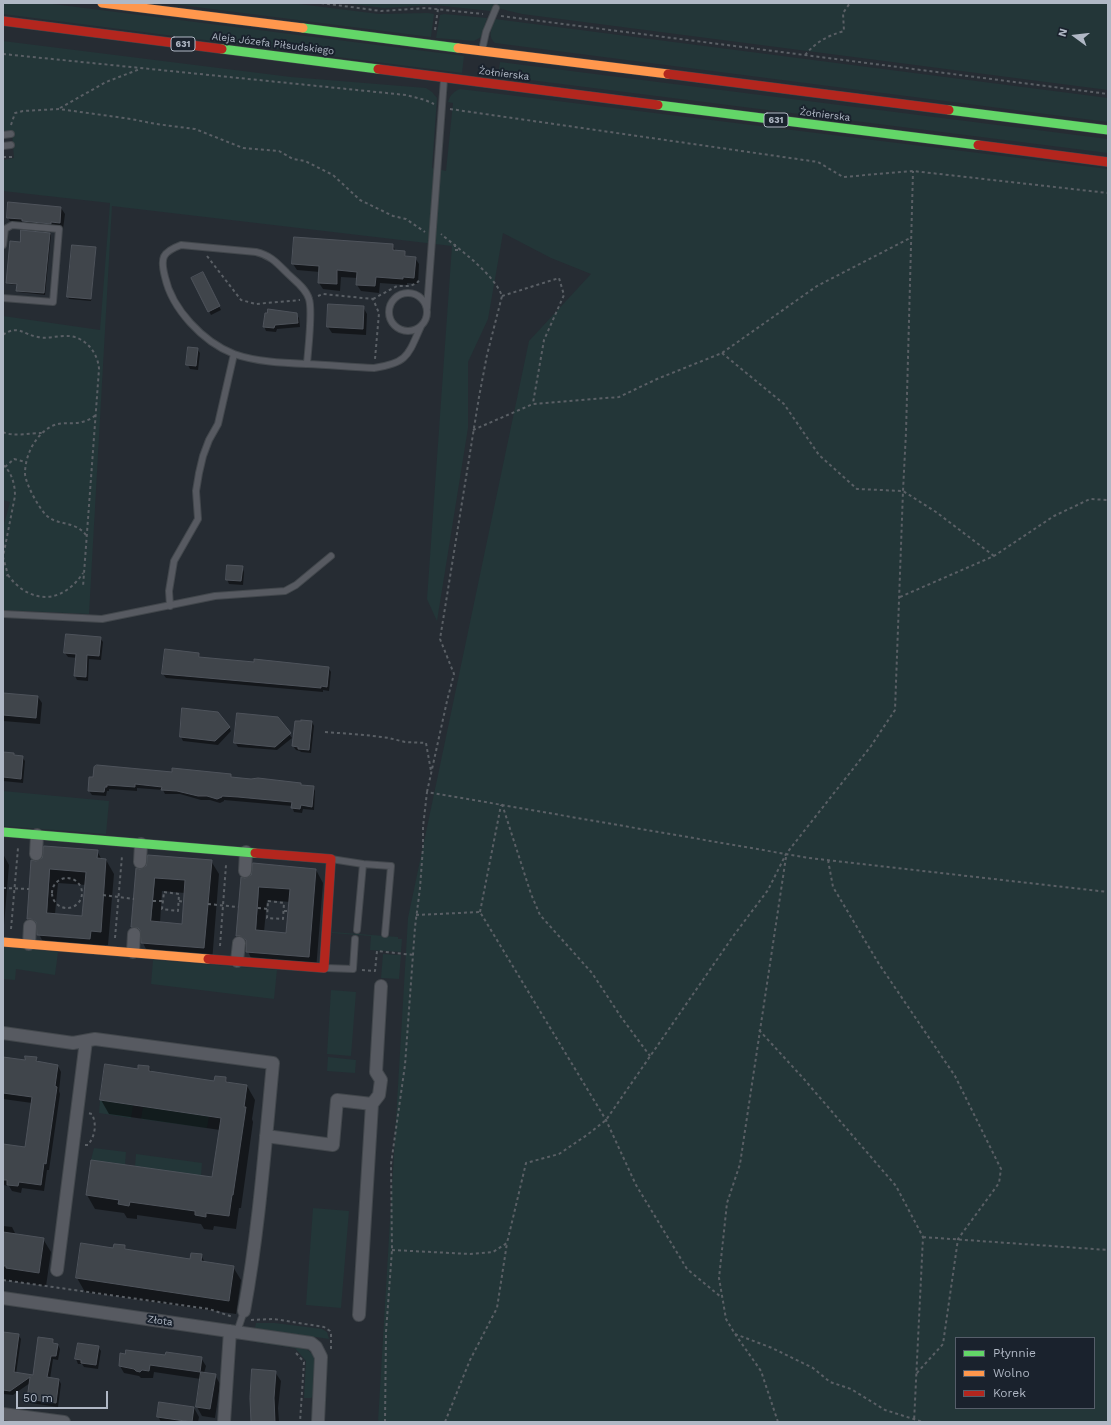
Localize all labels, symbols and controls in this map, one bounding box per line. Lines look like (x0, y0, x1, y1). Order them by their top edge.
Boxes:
north arrow (1055, 16, 1095, 56)
text: N (1056, 27, 1070, 38)
street label: Aleja Józefa Piłsudskiego (211, 31, 335, 57)
road number: 631 (171, 37, 195, 51)
street label: Żołnierska (478, 65, 530, 83)
street label: Żołnierska (799, 106, 851, 124)
road number: 631 (764, 113, 788, 127)
street label: Złota (147, 1313, 173, 1329)
legend (955, 1337, 1095, 1409)
text: Płynnie (993, 1346, 1036, 1360)
text: Wolno (993, 1366, 1030, 1380)
scale bar (18, 1383, 110, 1409)
text: Korek (993, 1386, 1026, 1400)
text: 50 m (23, 1391, 53, 1405)

